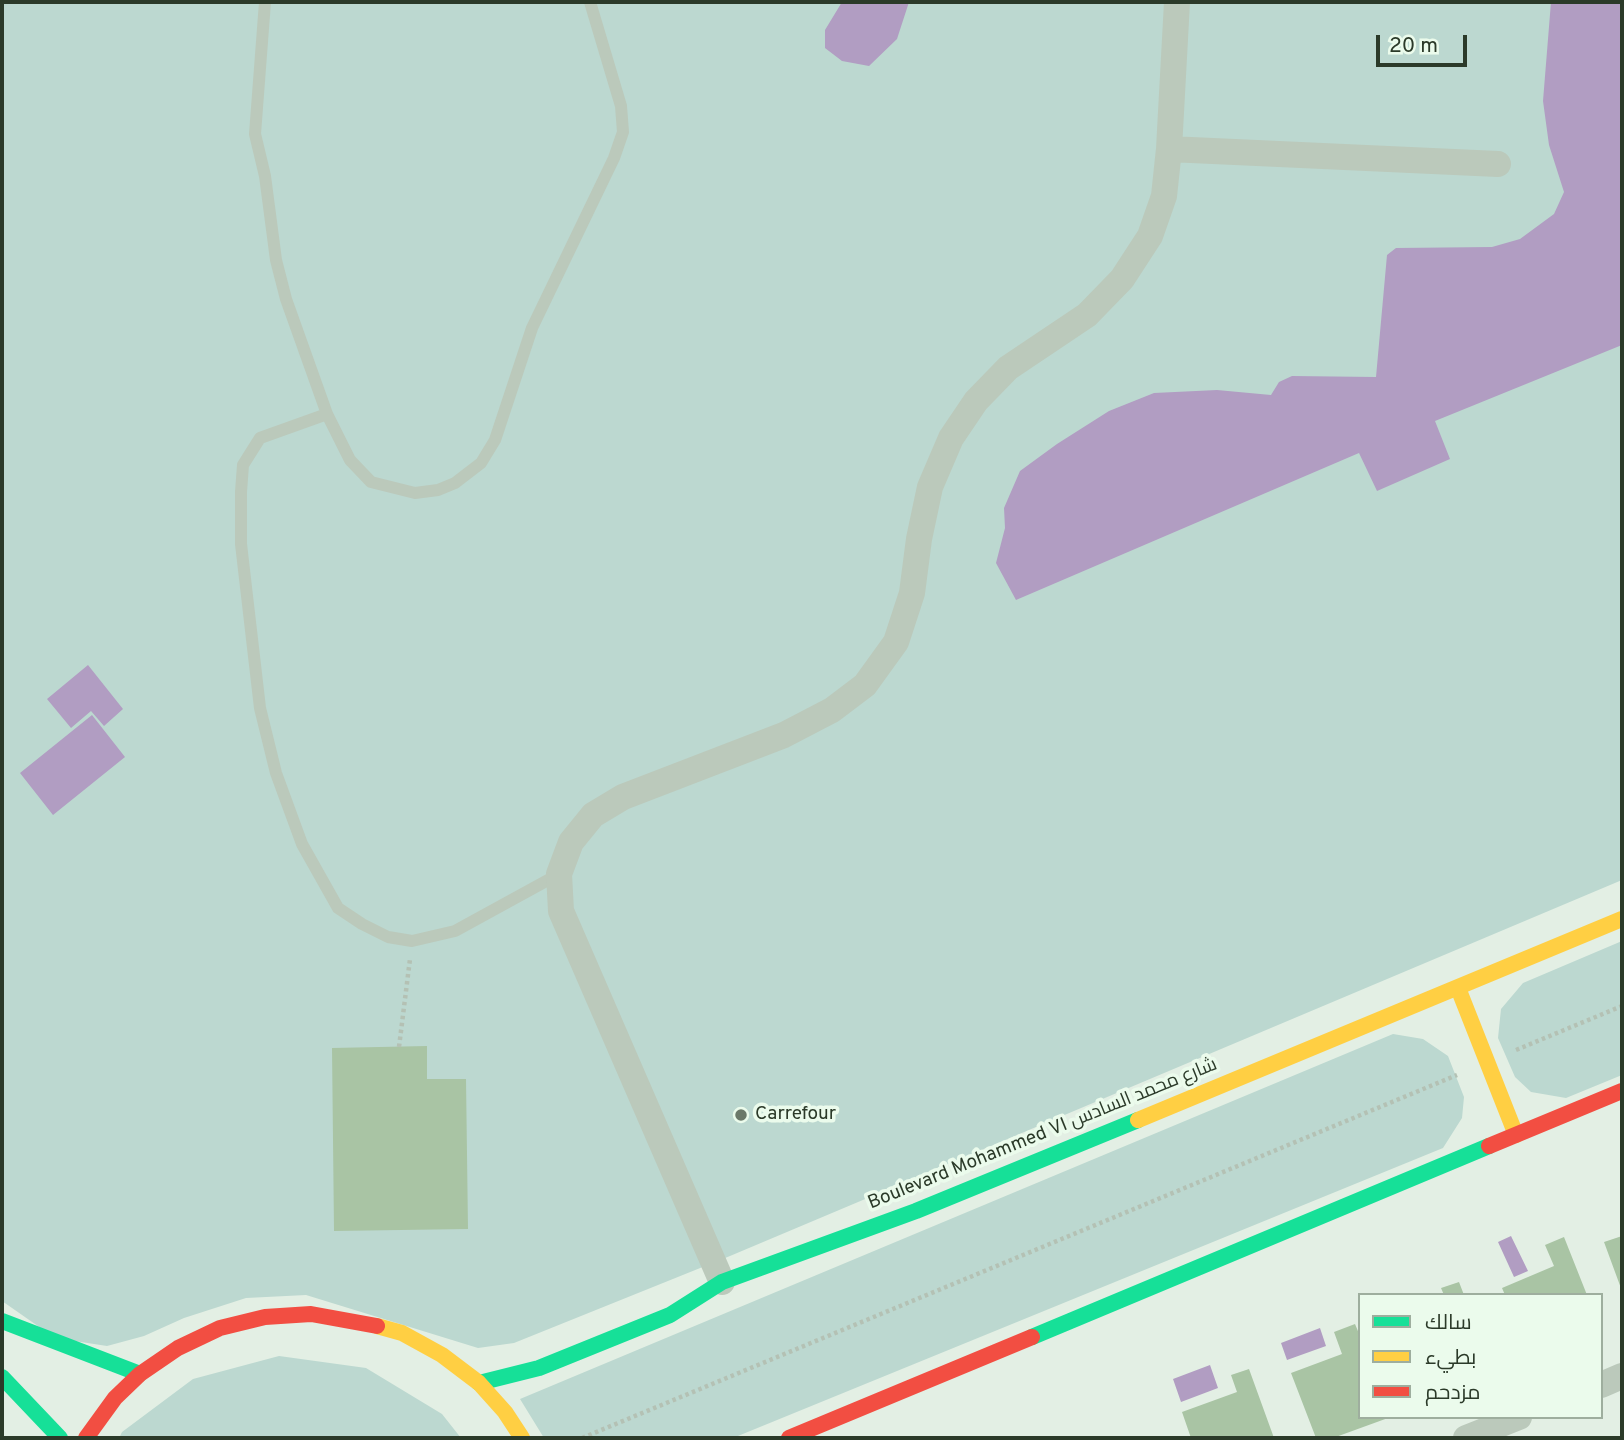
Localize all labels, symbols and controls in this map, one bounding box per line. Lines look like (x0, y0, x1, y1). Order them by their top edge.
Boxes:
scale bar (1379, 21, 1470, 65)
text: 20 m (1389, 33, 1438, 60)
street label: Boulevard Mohammed VI شارع محمد السادس (865, 1054, 1221, 1216)
place label: Carrefour (755, 1104, 836, 1126)
marker: Carrefour (733, 1107, 749, 1123)
legend (1358, 1293, 1603, 1419)
text: سالك (1425, 1310, 1472, 1337)
text: بطيء (1425, 1345, 1476, 1372)
text: مزدحم (1425, 1380, 1480, 1407)

